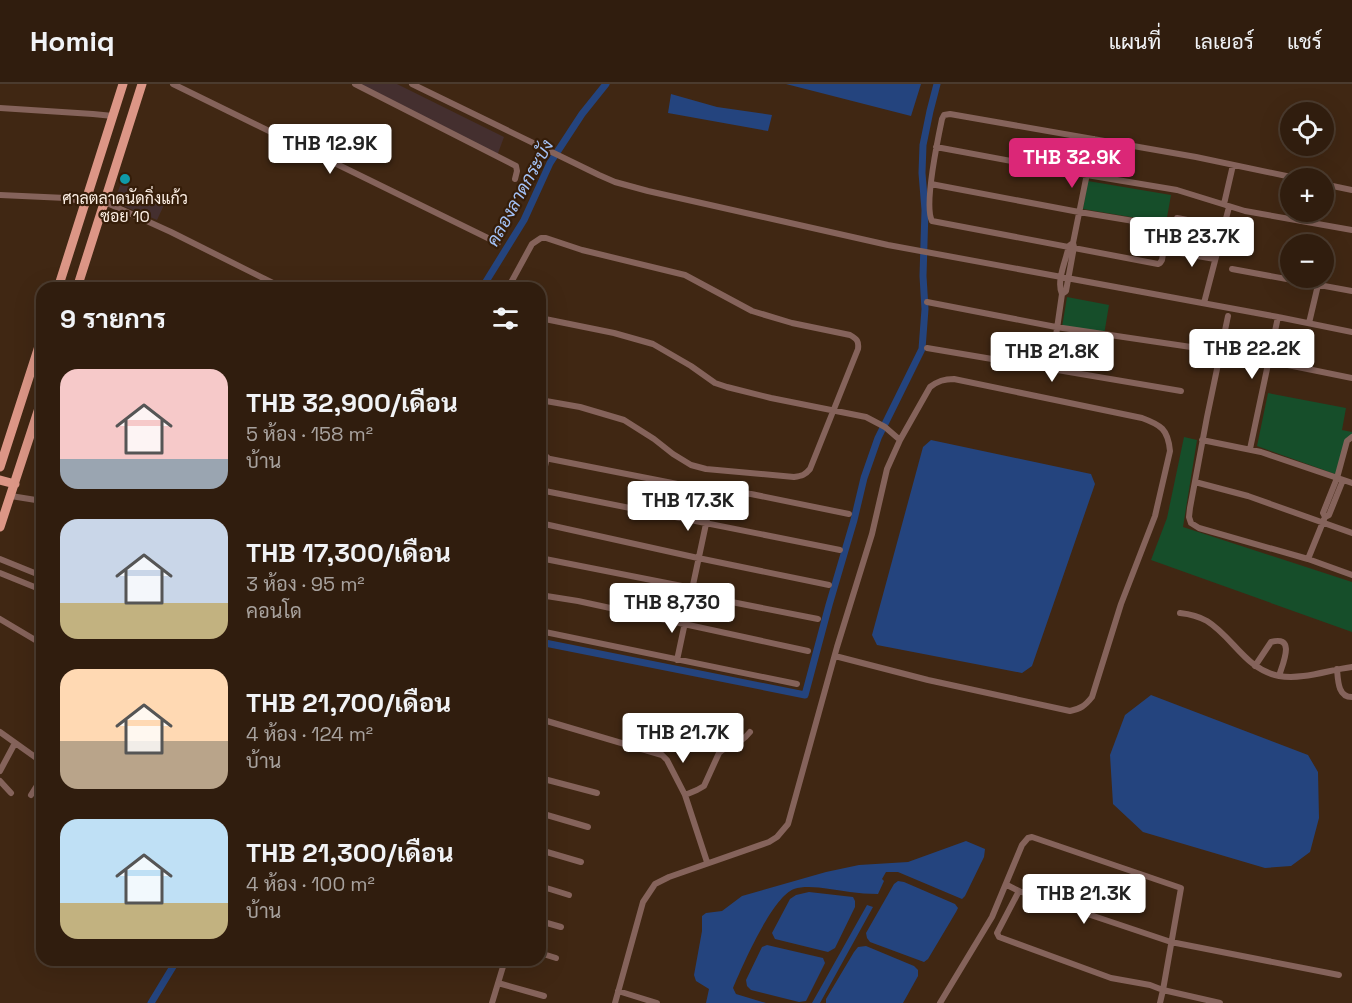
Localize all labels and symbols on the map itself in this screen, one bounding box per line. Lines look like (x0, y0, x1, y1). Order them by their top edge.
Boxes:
pin: THB 12.9K (261, 124, 399, 175)
water label: คลองลาดกระบัง (481, 135, 558, 250)
pin: THB 32.9K (1003, 138, 1141, 189)
marker: ศาลตลาดนัดกิ่งแก้ว ซอย 10 (118, 172, 132, 186)
place label: ศาลตลาดนัดกิ่งแก้ว ซอย 10 (62, 185, 188, 227)
pin: THB 23.7K (1123, 217, 1261, 268)
pin: THB 22.2K (1183, 329, 1321, 380)
pin: THB 21.8K (983, 332, 1121, 383)
pin: THB 17.3K (619, 481, 757, 532)
pin: THB 8,730 (603, 583, 741, 634)
pin: THB 21.7K (614, 713, 752, 764)
pin: THB 21.3K (1015, 874, 1153, 925)

